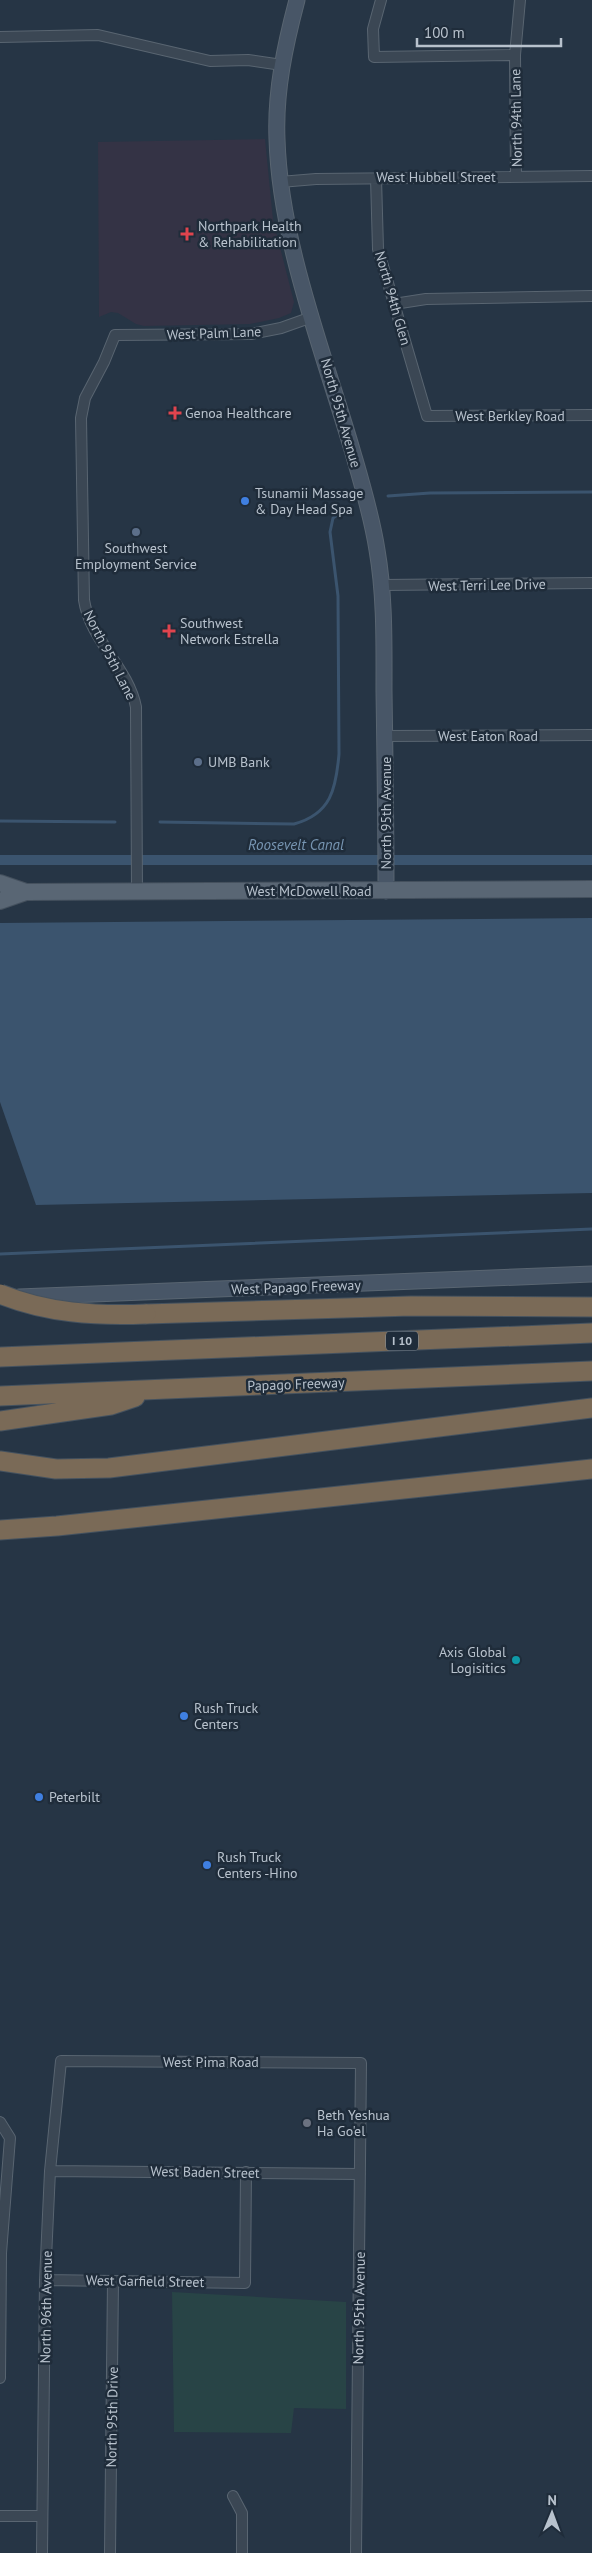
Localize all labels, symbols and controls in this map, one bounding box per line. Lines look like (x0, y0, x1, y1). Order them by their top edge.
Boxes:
scale bar (417, 15, 561, 47)
text: 100 m (424, 23, 465, 42)
street label: North 94th Lane (506, 69, 526, 167)
street label: West Hubbell Street (376, 168, 496, 186)
place label: Northpark Health & Rehabilitation (198, 217, 302, 251)
marker: Northpark Health & Rehabilitation (180, 227, 194, 241)
street label: North 94th Glen (371, 249, 415, 347)
street label: West Palm Lane (166, 322, 262, 344)
street label: North 95th Avenue (317, 356, 365, 470)
place label: Genoa Healthcare (185, 404, 292, 422)
marker: Genoa Healthcare (169, 407, 181, 419)
street label: West Berkley Road (455, 407, 565, 425)
place label: Tsunamii Massage & Day Head Spa (255, 484, 363, 518)
marker: Tsunamii Massage & Day Head Spa (239, 495, 251, 507)
marker: Southwest Employment Service (130, 526, 142, 538)
place label: Southwest Employment Service (75, 539, 197, 573)
street label: West Terri Lee Drive (428, 575, 546, 595)
street label: North 95th Lane (80, 607, 140, 703)
place label: Southwest Network Estrella (180, 614, 279, 648)
marker: Southwest Network Estrella (162, 624, 176, 638)
street label: West Eaton Road (438, 727, 538, 745)
place label: UMB Bank (208, 753, 270, 771)
marker: UMB Bank (192, 756, 204, 768)
street label: North 95th Avenue (377, 757, 395, 869)
water label: Roosevelt Canal (248, 835, 344, 854)
street label: West McDowell Road (246, 882, 372, 900)
street label: West Papago Freeway (231, 1276, 362, 1298)
road number: I 10 (386, 1332, 418, 1350)
street label: Papago Freeway (247, 1373, 345, 1395)
place label: Axis Global Logisitics (439, 1643, 506, 1677)
marker: Axis Global Logisitics (510, 1654, 522, 1666)
place label: Rush Truck Centers (194, 1699, 259, 1733)
marker: Rush Truck Centers (178, 1710, 190, 1722)
place label: Peterbilt (49, 1788, 100, 1806)
marker: Peterbilt (33, 1791, 45, 1803)
place label: Rush Truck Centers -Hino (217, 1848, 298, 1882)
marker: Rush Truck Centers -Hino (201, 1859, 213, 1871)
street label: West Pima Road (163, 2053, 259, 2071)
place label: Beth Yeshua Ha Go'el (317, 2106, 390, 2140)
marker: Beth Yeshua Ha Go'el (301, 2117, 313, 2129)
street label: West Baden Street (150, 2162, 260, 2182)
street label: North 96th Avenue (36, 2250, 56, 2364)
street label: North 95th Avenue (349, 2251, 369, 2365)
street label: West Garfield Street (86, 2271, 205, 2291)
street label: North 95th Drive (102, 2366, 122, 2468)
north arrow (527, 2488, 577, 2538)
text: N (547, 2491, 557, 2509)

